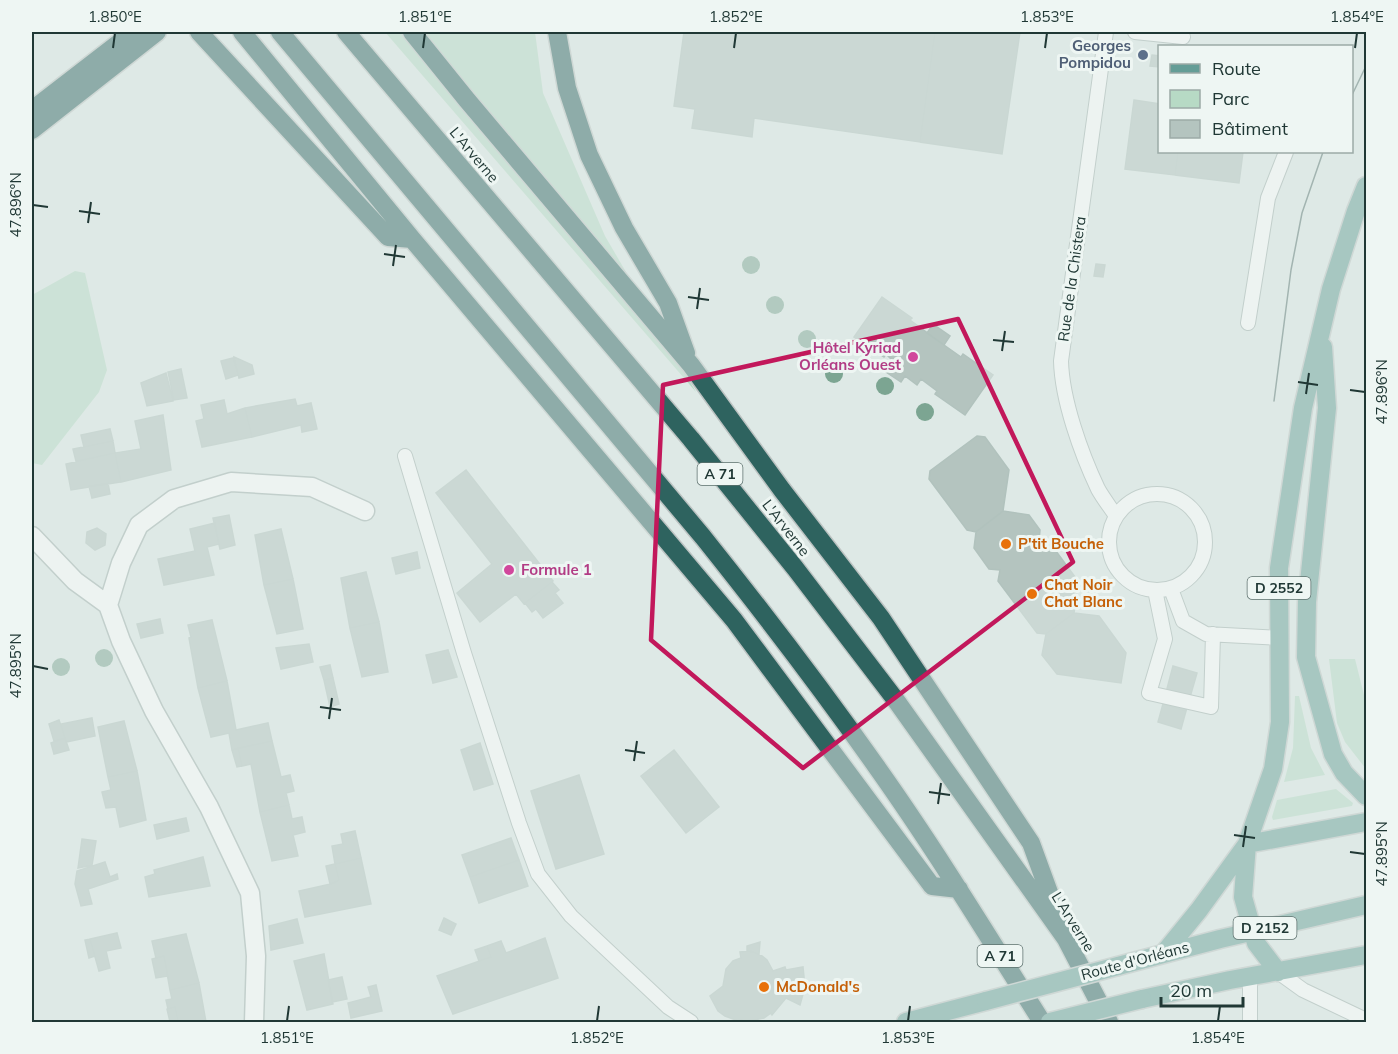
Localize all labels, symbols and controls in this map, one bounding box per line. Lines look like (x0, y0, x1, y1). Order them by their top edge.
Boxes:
text: 1.850°E (88, 7, 142, 26)
text: 1.851°E (398, 7, 452, 26)
text: 1.852°E (709, 7, 763, 26)
text: 1.853°E (1020, 7, 1074, 26)
text: 1.854°E (1330, 7, 1384, 26)
place label: Georges Pompidou (1059, 36, 1131, 72)
legend (1158, 45, 1353, 153)
marker: Georges Pompidou (1136, 48, 1150, 62)
text: Route (1212, 57, 1261, 80)
text: Parc (1212, 87, 1250, 110)
text: Bâtiment (1212, 117, 1288, 140)
street label: L'Arverne (446, 123, 503, 186)
text: 47.896°N (6, 172, 25, 238)
street label: Rue de la Chistera (1053, 215, 1090, 343)
place label: Hôtel Kyriad Orléans Ouest (799, 338, 901, 374)
marker: Hôtel Kyriad Orléans Ouest (906, 350, 920, 364)
text: 47.896°N (1372, 359, 1391, 425)
road number: A 71 (698, 463, 742, 485)
street label: L'Arverne (758, 496, 814, 560)
place label: P'tit Bouche (1018, 534, 1104, 553)
marker: P'tit Bouche (999, 537, 1013, 551)
place label: Formule 1 (521, 560, 592, 579)
marker: Formule 1 (502, 563, 516, 577)
place label: Chat Noir Chat Blanc (1044, 575, 1123, 611)
road number: D 2552 (1248, 577, 1310, 599)
marker: Chat Noir Chat Blanc (1025, 587, 1039, 601)
text: 47.895°N (6, 633, 25, 699)
text: 47.895°N (1372, 821, 1391, 887)
street label: L'Arverne (1048, 888, 1099, 955)
road number: D 2152 (1234, 917, 1296, 939)
street label: Route d'Orléans (1079, 937, 1191, 984)
road number: A 71 (978, 945, 1022, 967)
scale bar (1161, 970, 1244, 1008)
place label: McDonald's (776, 977, 860, 996)
text: 20 m (1170, 979, 1212, 1002)
marker: McDonald's (757, 980, 771, 994)
text: 1.851°E (260, 1028, 314, 1047)
text: 1.852°E (570, 1028, 624, 1047)
text: 1.853°E (881, 1028, 935, 1047)
text: 1.854°E (1191, 1028, 1245, 1047)

